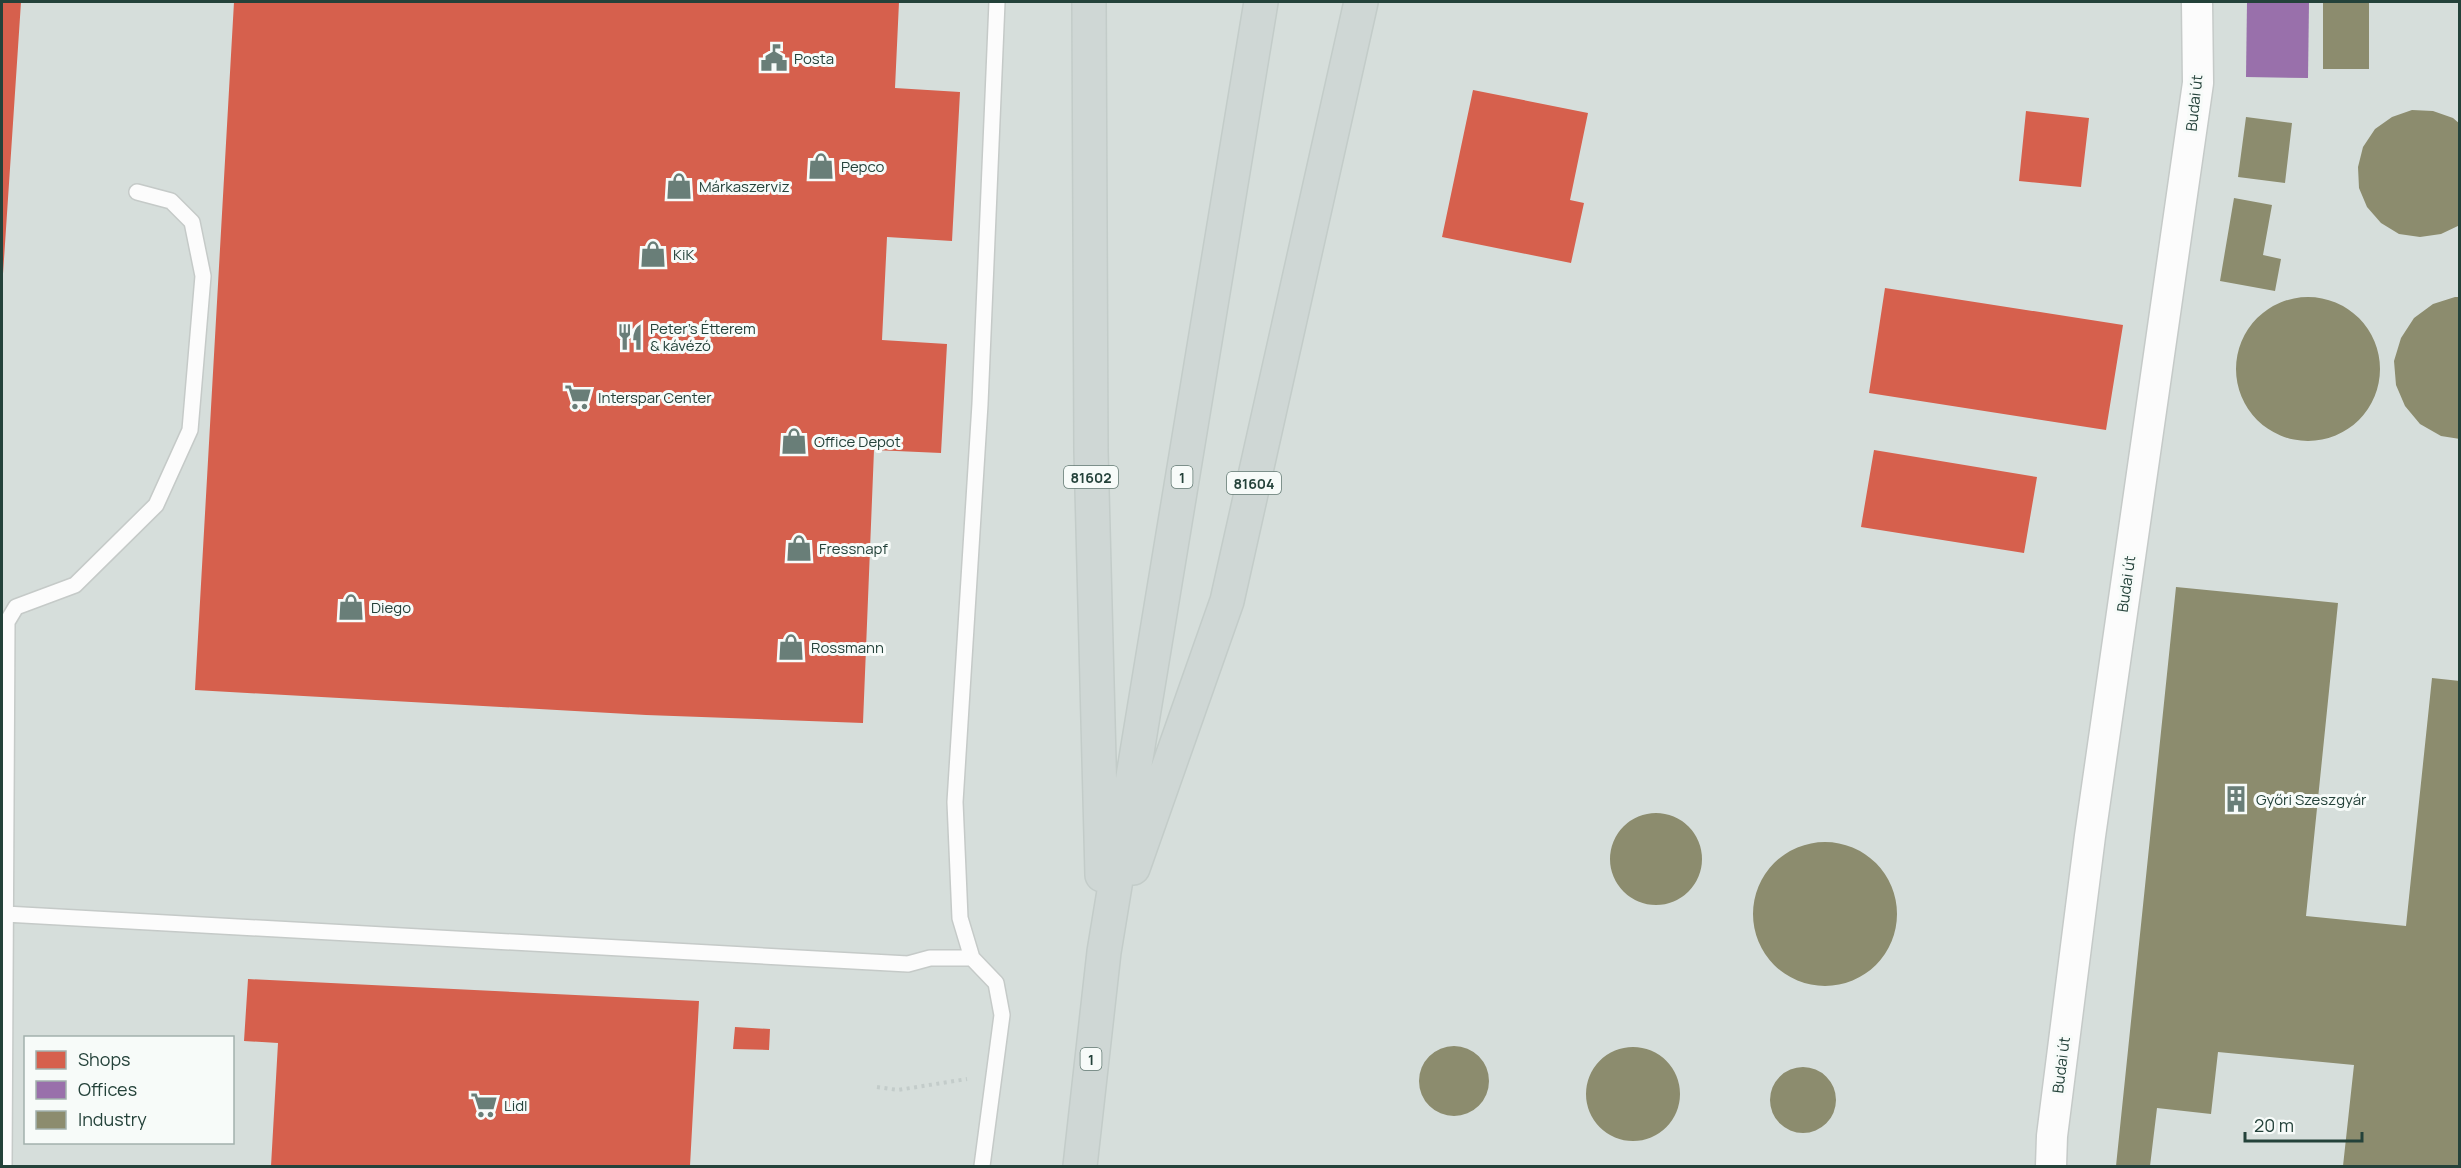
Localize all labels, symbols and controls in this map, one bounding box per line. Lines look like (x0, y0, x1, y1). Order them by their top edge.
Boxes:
public building icon: Posta (759, 43, 789, 73)
place label: Posta (794, 48, 834, 69)
street label: Budai út (2181, 74, 2207, 132)
shop icon: Pepco (806, 151, 836, 181)
place label: Pepco (841, 156, 885, 177)
shop icon: Márkaszerviz (664, 171, 694, 201)
place label: Márkaszerviz (699, 176, 790, 197)
shop icon: KiK (638, 239, 668, 269)
place label: KiK (673, 244, 694, 265)
place label: Peter's Étterem & kávézó (650, 318, 756, 356)
restaurant icon: Peter's Étterem & kávézó (615, 322, 645, 352)
supermarket icon: Interspar Center (563, 382, 593, 412)
place label: Interspar Center (598, 387, 712, 408)
shop icon: Office Depot (779, 426, 809, 456)
place label: Office Depot (814, 431, 901, 452)
road number: 81602 (1064, 466, 1118, 488)
road number: 1 (1172, 466, 1192, 488)
road number: 81604 (1227, 472, 1281, 494)
shop icon: Fressnapf (784, 533, 814, 563)
place label: Fressnapf (819, 538, 888, 559)
street label: Budai út (2112, 554, 2140, 614)
shop icon: Diego (336, 592, 366, 622)
place label: Diego (371, 597, 411, 618)
shop icon: Rossmann (776, 632, 806, 662)
place label: Rossmann (811, 637, 884, 658)
building icon: Győri Szeszgyár (2221, 784, 2251, 814)
place label: Győri Szeszgyár (2256, 789, 2367, 810)
legend (24, 1036, 234, 1144)
street label: Budai út (2047, 1036, 2075, 1094)
text: Shops (78, 1047, 130, 1071)
road number: 1 (1080, 1048, 1102, 1070)
text: Offices (78, 1077, 137, 1101)
supermarket icon: Lidl (469, 1090, 499, 1120)
place label: Lidl (504, 1095, 528, 1116)
scale bar (2245, 1105, 2362, 1143)
text: Industry (78, 1107, 147, 1131)
text: 20 m (2254, 1113, 2294, 1137)

